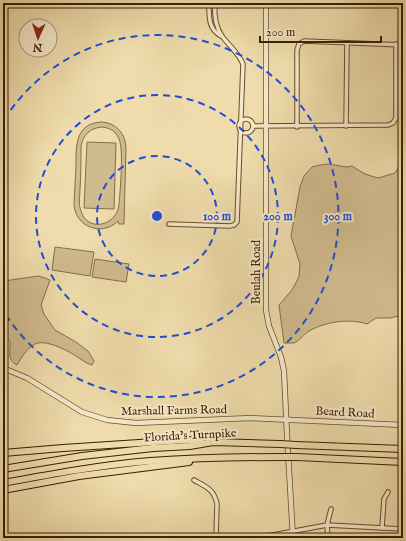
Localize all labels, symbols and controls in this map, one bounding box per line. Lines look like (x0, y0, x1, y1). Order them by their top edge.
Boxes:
north arrow (18, 18, 58, 58)
scale bar (260, 18, 381, 44)
text: 200 m (266, 25, 295, 40)
text: N (32, 40, 44, 54)
centre of rings (150, 209, 164, 223)
text: 100 m (203, 209, 232, 224)
text: 200 m (263, 209, 293, 224)
text: 300 m (324, 209, 353, 224)
street label: Beulah Road (249, 239, 264, 304)
street label: Marshall Farms Road (121, 402, 228, 419)
street label: Beard Road (315, 403, 376, 422)
street label: Florida's Turnpike (143, 426, 237, 446)

